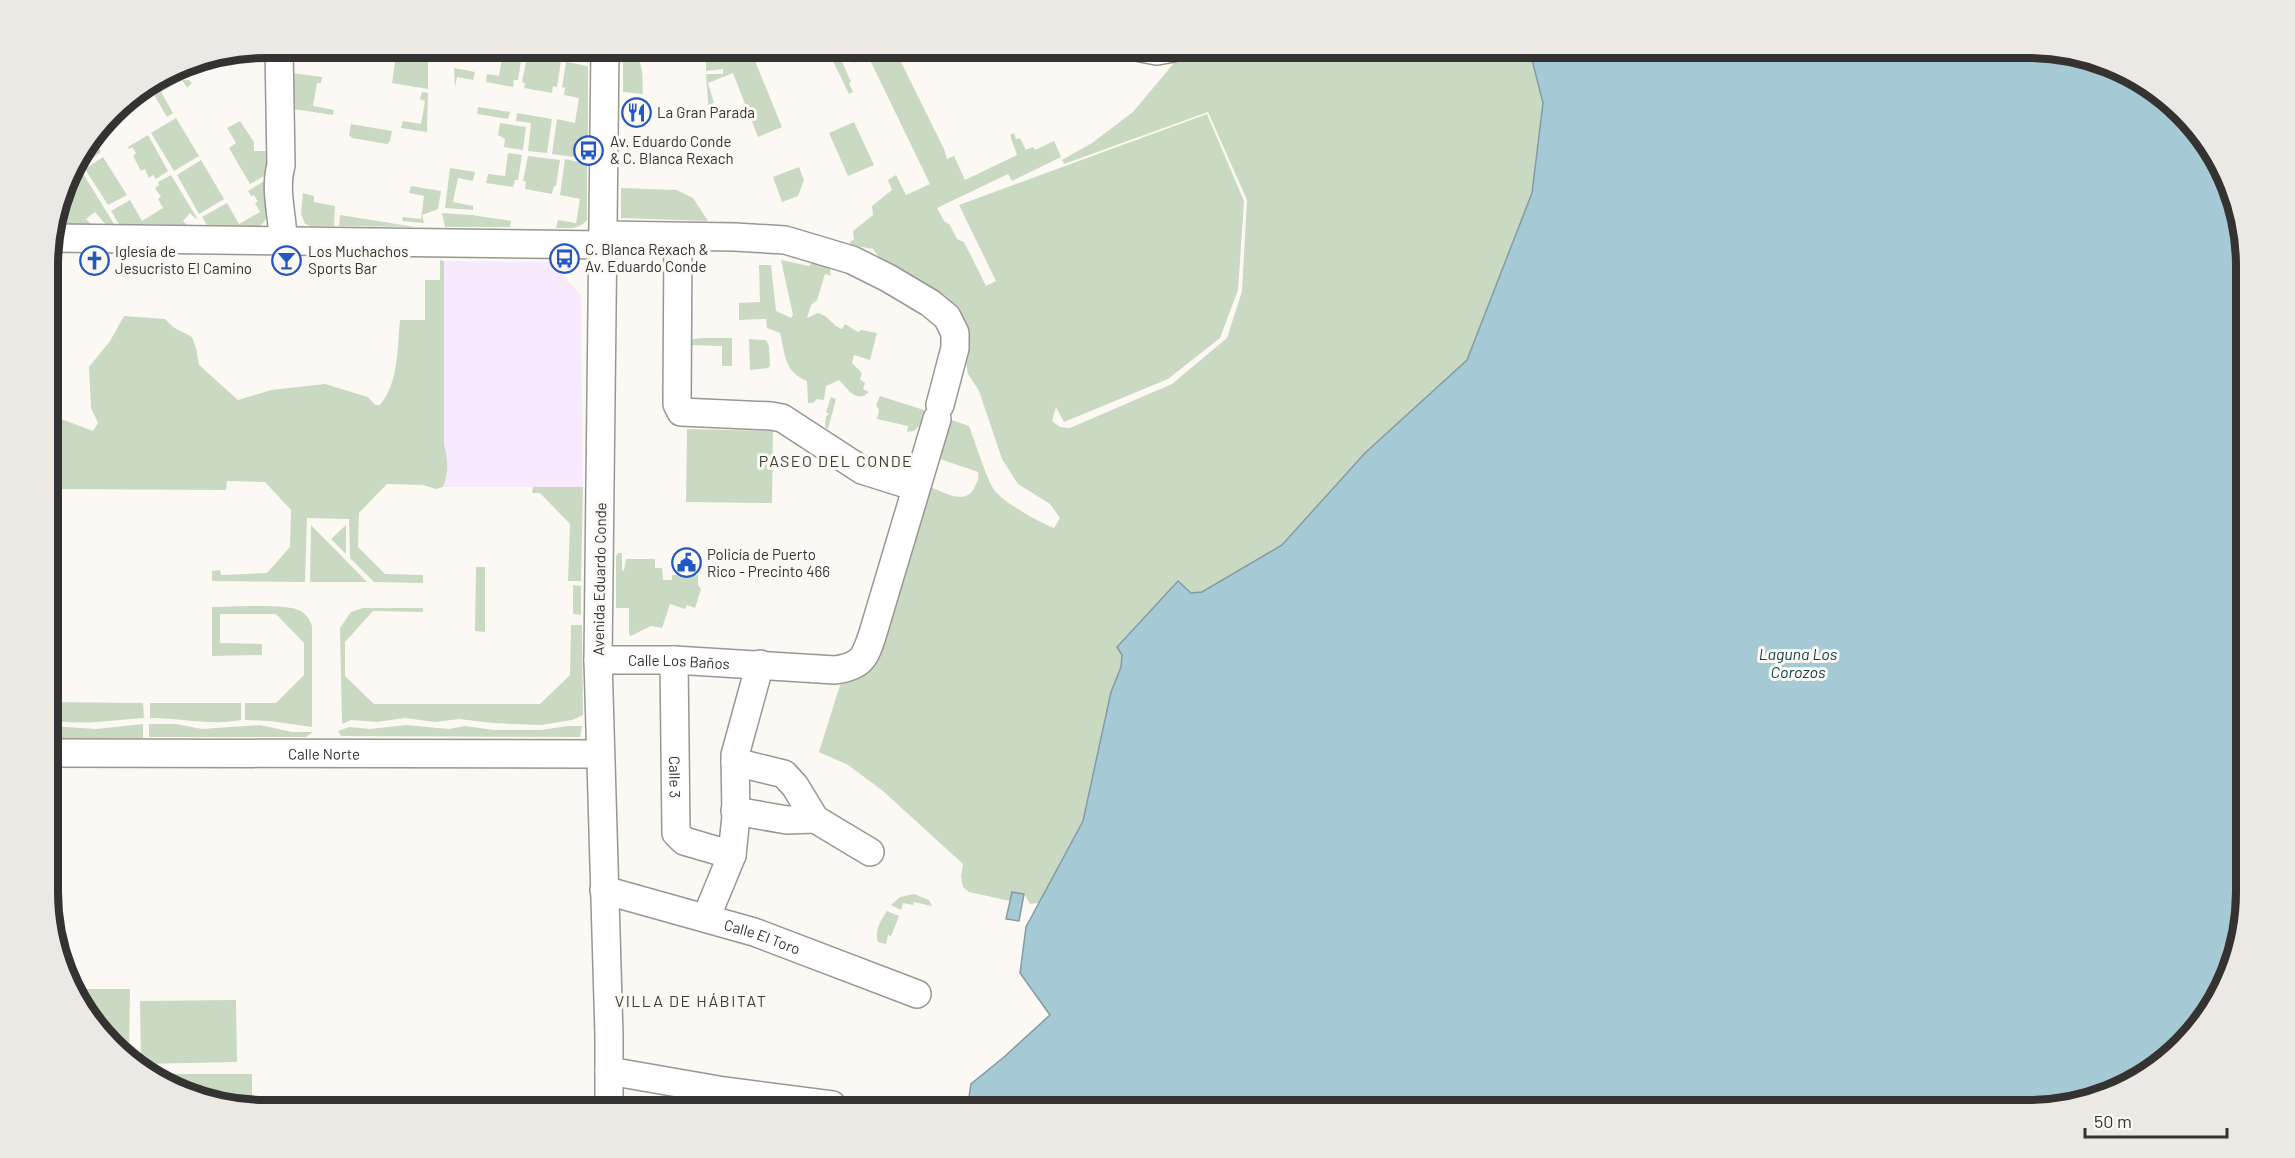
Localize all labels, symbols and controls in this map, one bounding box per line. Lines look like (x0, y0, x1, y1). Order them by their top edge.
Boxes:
restaurant icon: La Gran Parada (620, 96, 652, 128)
place label: La Gran Parada (657, 103, 755, 121)
place label: Av. Eduardo Conde & C. Blanca Rexach (610, 132, 734, 167)
bus stop icon: Av. Eduardo Conde & C. Blanca Rexach (573, 134, 605, 166)
place label: C. Blanca Rexach & Av. Eduardo Conde (585, 240, 709, 275)
place label: Iglesia de Jesucristo El Camino (115, 242, 252, 277)
place label: Los Muchachos Sports Bar (308, 242, 408, 277)
bus stop icon: C. Blanca Rexach & Av. Eduardo Conde (548, 242, 580, 274)
church icon: Iglesia de Jesucristo El Camino (78, 244, 110, 276)
bar icon: Los Muchachos Sports Bar (271, 244, 303, 276)
district label: PASEO DEL CONDE (759, 451, 913, 470)
street label: Avenida Eduardo Conde (589, 502, 609, 656)
place label: Policía de Puerto Rico - Precinto 466 (707, 545, 830, 580)
public building icon: Policía de Puerto Rico - Precinto 466 (670, 547, 702, 579)
water label: Laguna Los Corozos (1759, 644, 1838, 681)
street label: Calle Los Baños (628, 651, 730, 672)
street label: Calle Norte (288, 744, 360, 763)
street label: Calle 3 (666, 756, 685, 798)
street label: Calle El Toro (722, 915, 803, 958)
district label: VILLA DE HÁBITAT (615, 991, 767, 1010)
scale bar (2085, 1101, 2228, 1139)
text: 50 m (2094, 1110, 2132, 1132)

